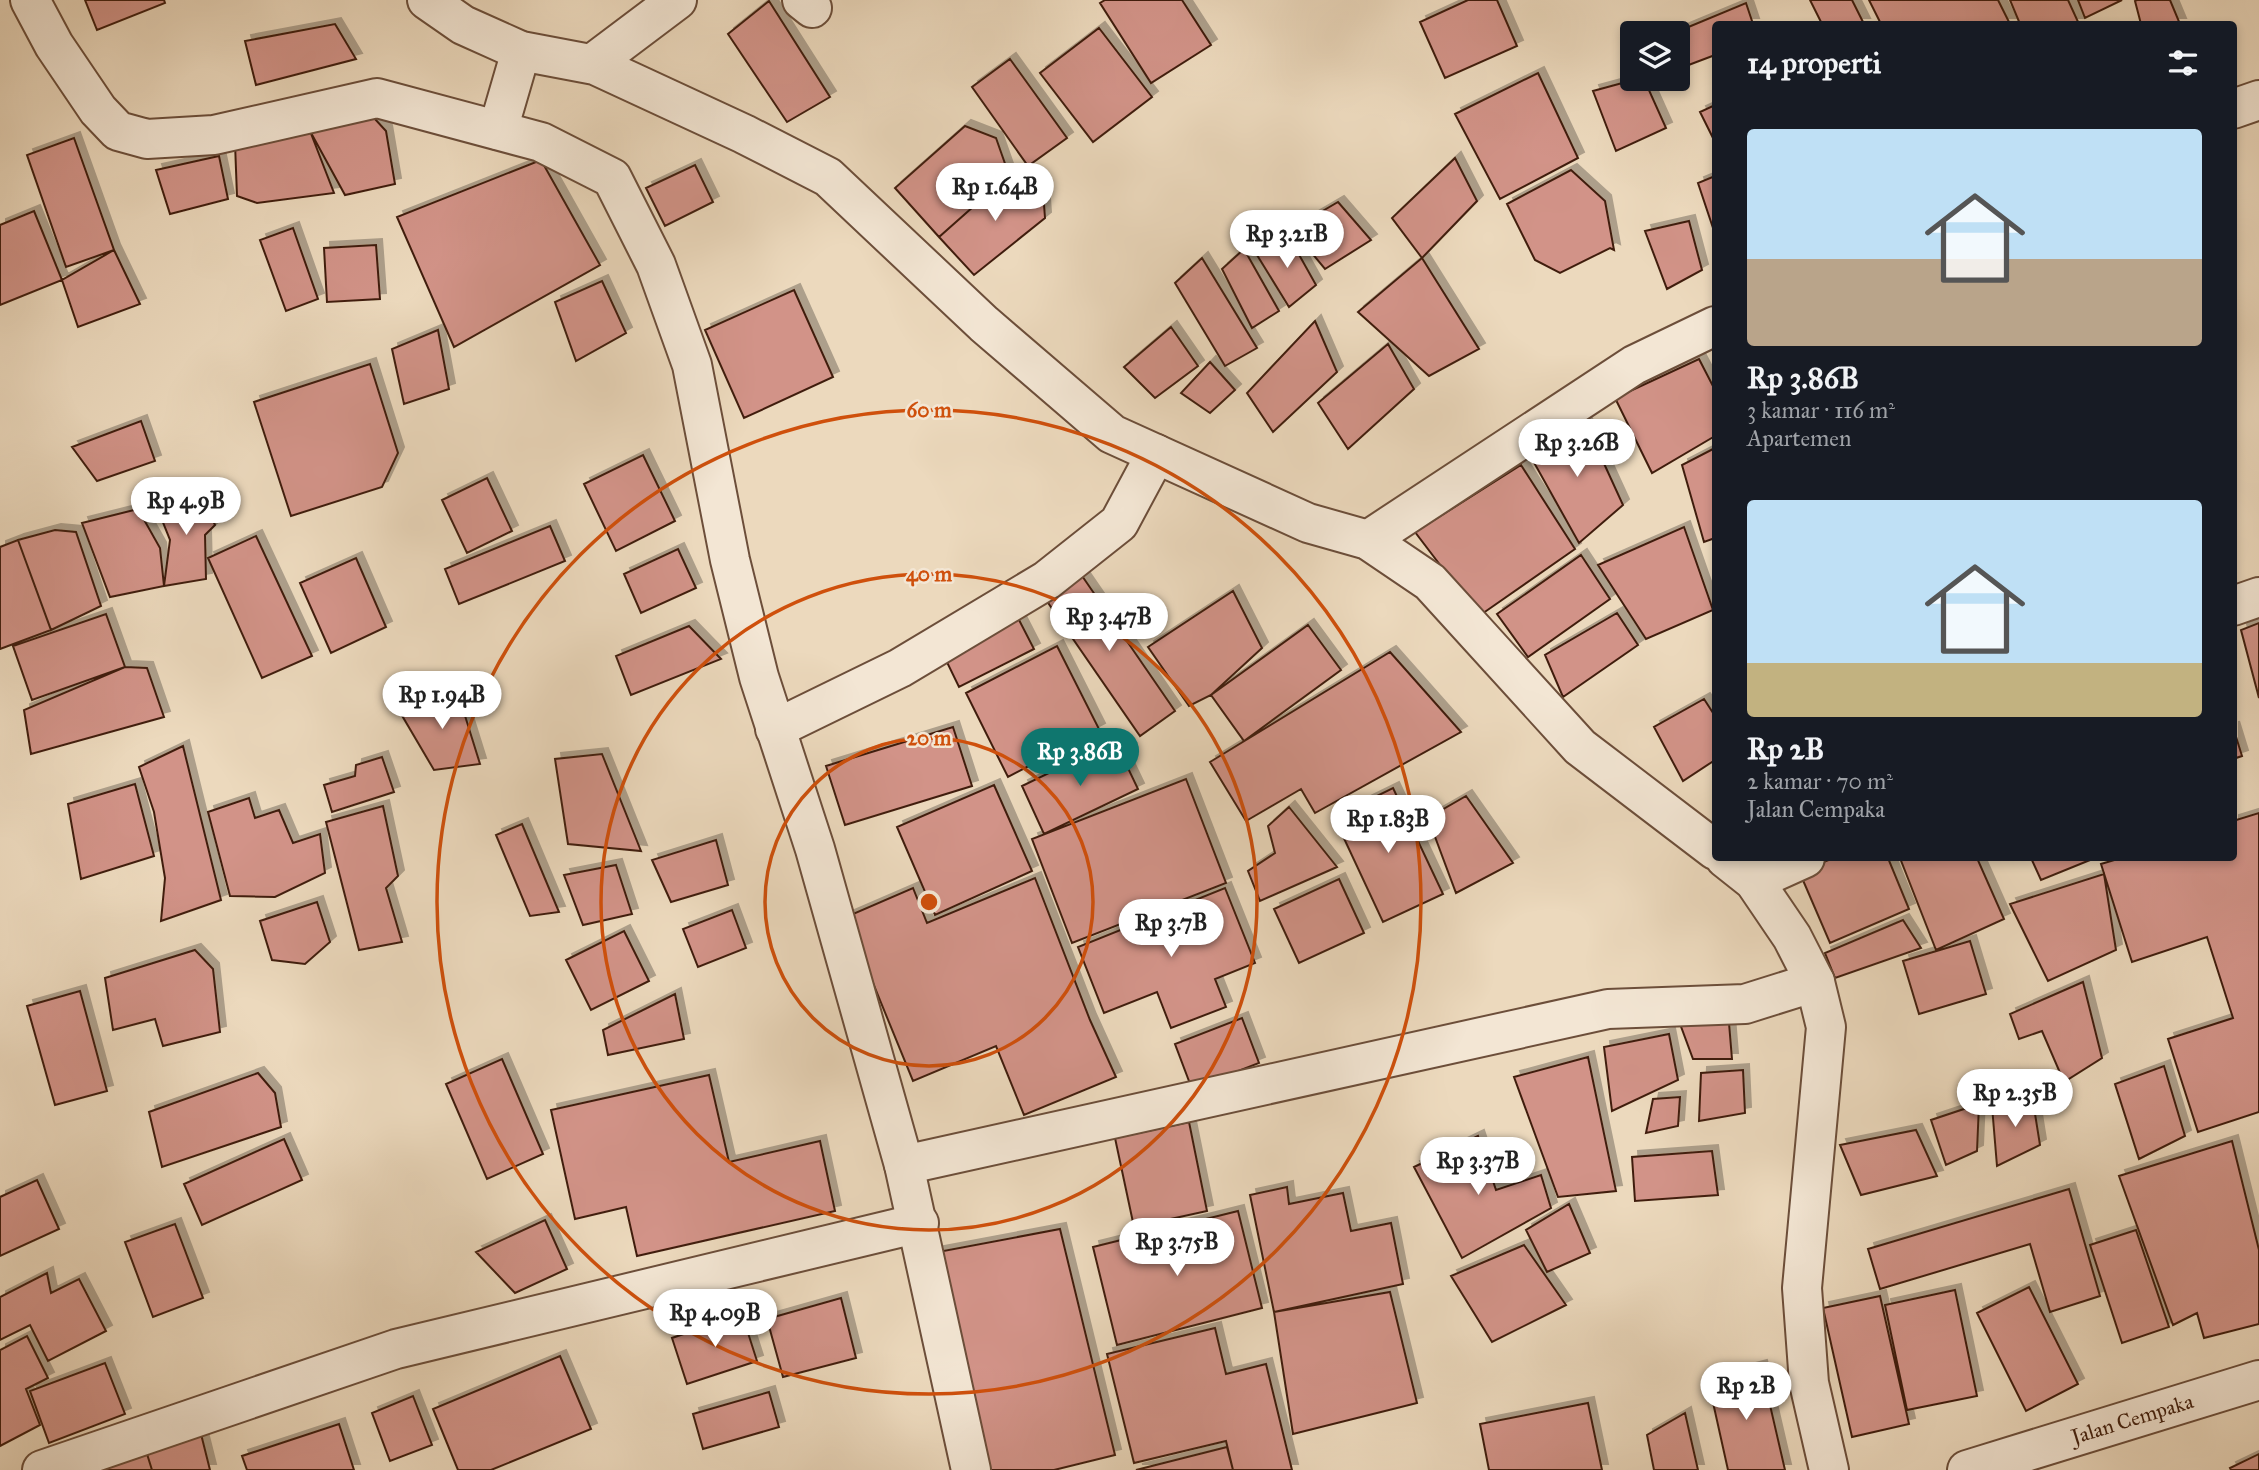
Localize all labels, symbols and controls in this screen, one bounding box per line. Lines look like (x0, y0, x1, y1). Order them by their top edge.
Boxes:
map controls (1620, 21, 1690, 91)
button: layers (1620, 21, 1690, 91)
icon: filters (2164, 44, 2202, 82)
text: 14 properti (1747, 45, 1881, 81)
pin: Rp 1.64B (923, 164, 1067, 223)
text: Rp 1.64B (952, 172, 1038, 200)
icon: home (1912, 175, 2038, 301)
pin: Rp 3.21B (1215, 210, 1359, 270)
text: Rp 3.21B (1246, 219, 1328, 247)
text: Rp 3.86B (1747, 360, 1859, 396)
text: 3 kamar · 116 m² (1747, 396, 1895, 424)
text: 60 m (906, 397, 952, 423)
pin: Rp 3.26B (1505, 420, 1649, 479)
text: Apartemen (1747, 424, 1851, 452)
text: Rp 3.26B (1535, 428, 1619, 456)
pin: Rp 4.9B (121, 477, 251, 537)
text: Rp 4.9B (147, 486, 225, 514)
icon: home (1912, 546, 2038, 672)
text: 40 m (906, 561, 952, 587)
pin: Rp 3.47B (1037, 594, 1181, 653)
text: Rp 3.47B (1066, 602, 1152, 630)
pin: Rp 1.94B (370, 672, 514, 731)
text: Rp 1.94B (399, 680, 485, 708)
text: 20 m (907, 725, 952, 751)
pin: Rp 3.86B (1008, 728, 1152, 788)
text: Rp 2B (1747, 731, 1824, 767)
text: Rp 3.86B (1037, 737, 1123, 765)
text: 2 kamar · 70 m² (1747, 767, 1893, 795)
text: Jalan Cempaka (1747, 795, 1885, 823)
pin: Rp 1.83B (1316, 796, 1460, 855)
text: Rp 1.83B (1346, 804, 1430, 832)
centre of rings (917, 890, 941, 914)
pin: Rp 3.7B (1106, 900, 1236, 959)
text: Rp 3.7B (1135, 908, 1207, 936)
pin: Rp 2.35B (1943, 1070, 2087, 1129)
text: Rp 2.35B (1973, 1078, 2057, 1106)
pin: Rp 3.37B (1406, 1138, 1550, 1197)
text: Rp 3.37B (1436, 1146, 1520, 1174)
pin: Rp 3.75B (1105, 1218, 1249, 1278)
text: Rp 3.75B (1135, 1227, 1219, 1255)
pin: Rp 4.09B (643, 1290, 787, 1349)
text: Rp 4.09B (669, 1298, 761, 1326)
pin: Rp 2B (1697, 1362, 1795, 1422)
text: Rp 2B (1716, 1371, 1776, 1399)
street label: Jalan Cempaka (2066, 1388, 2197, 1451)

